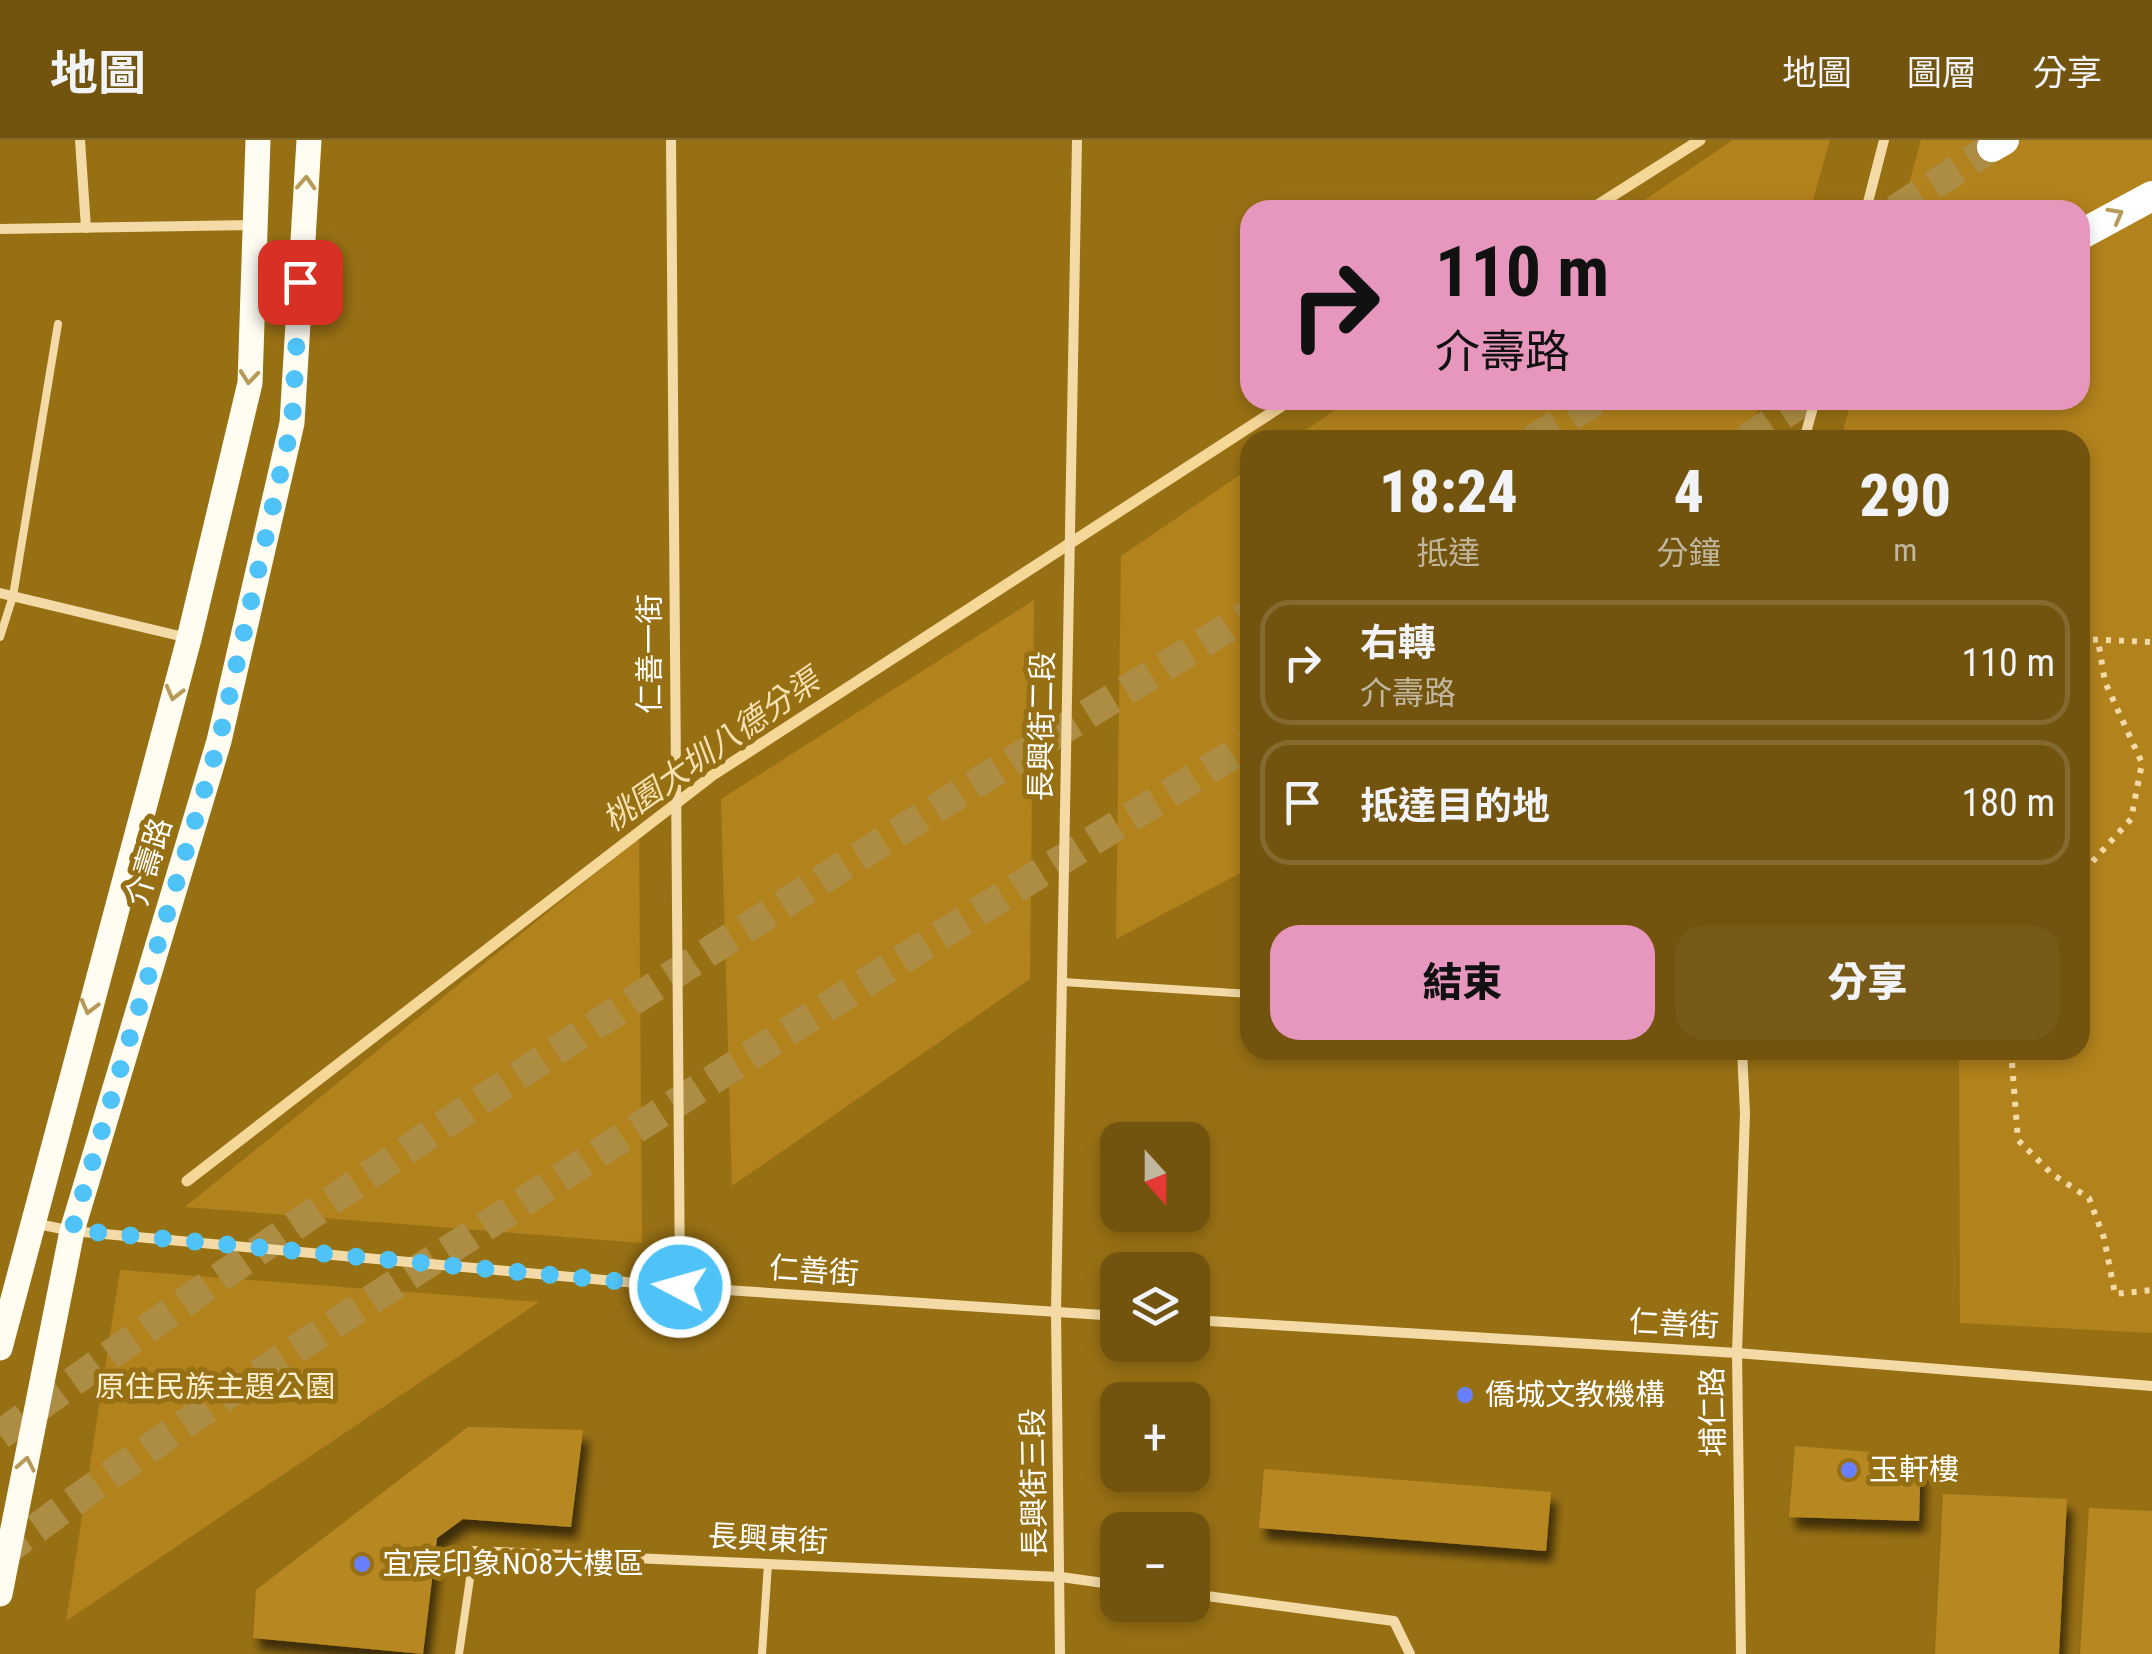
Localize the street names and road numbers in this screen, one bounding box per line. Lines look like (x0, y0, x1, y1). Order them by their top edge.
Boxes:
street label: 仁善一街 (632, 594, 667, 714)
street label: 長興街二段 (1023, 651, 1060, 801)
street label: 介壽路 (119, 814, 178, 910)
street label: 仁善街 (768, 1250, 860, 1291)
street label: 仁善街 (1628, 1304, 1720, 1343)
street label: 埔仁路 (1694, 1367, 1731, 1457)
street label: 長興街三段 (1015, 1408, 1052, 1558)
street label: 長興東街 (707, 1518, 829, 1559)

